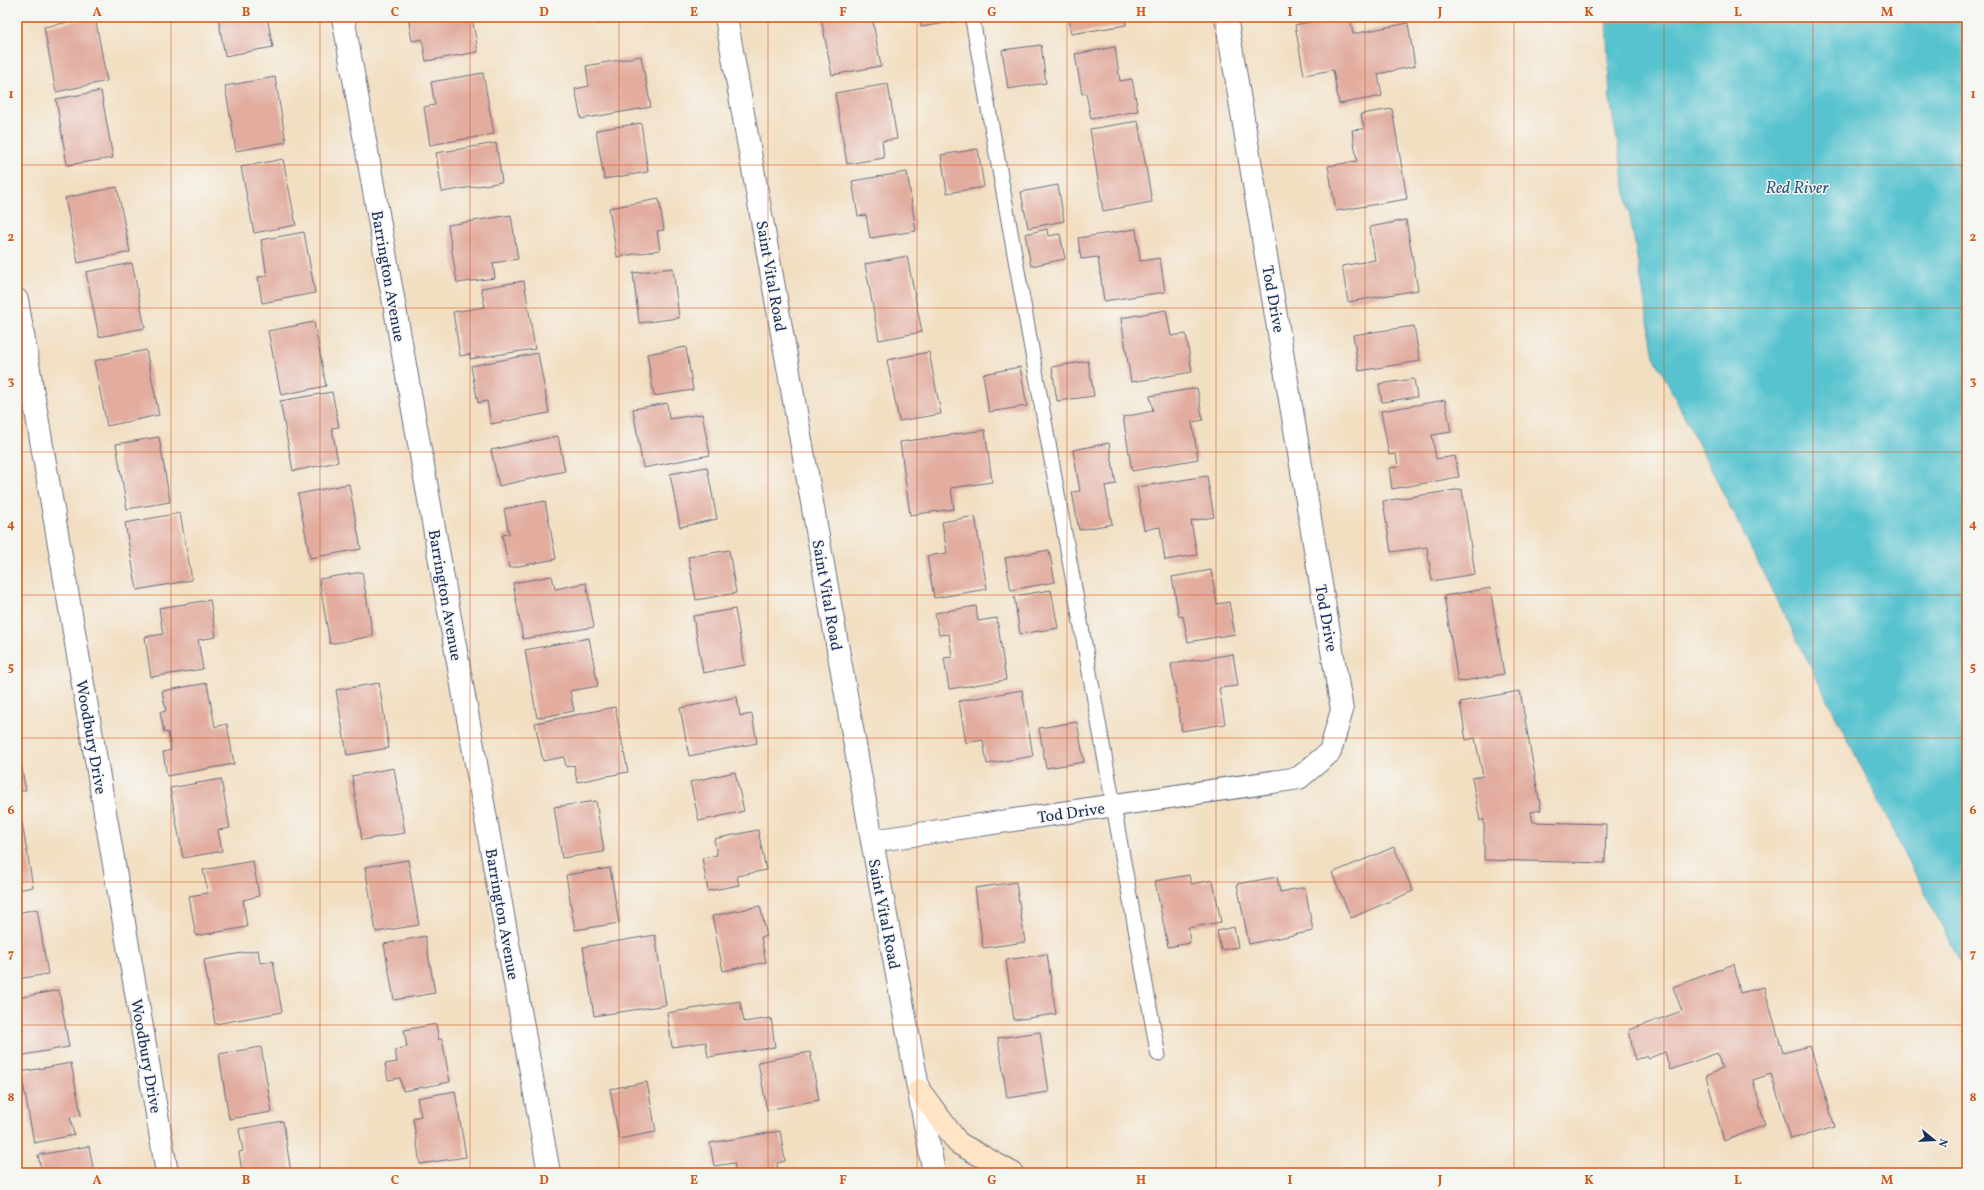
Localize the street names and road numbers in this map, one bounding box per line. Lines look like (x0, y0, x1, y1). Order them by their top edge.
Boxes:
street label: Barrington Avenue (365, 209, 409, 344)
street label: Saint Vital Road (749, 219, 791, 334)
street label: Tod Drive (1255, 264, 1289, 335)
street label: Barrington Avenue (422, 528, 466, 663)
street label: Saint Vital Road (805, 538, 847, 653)
street label: Tod Drive (1308, 583, 1342, 654)
street label: Woodbury Drive (69, 678, 111, 796)
street label: Tod Drive (1036, 798, 1107, 830)
street label: Barrington Avenue (479, 847, 523, 982)
street label: Saint Vital Road (862, 857, 905, 972)
street label: Woodbury Drive (124, 997, 166, 1115)

